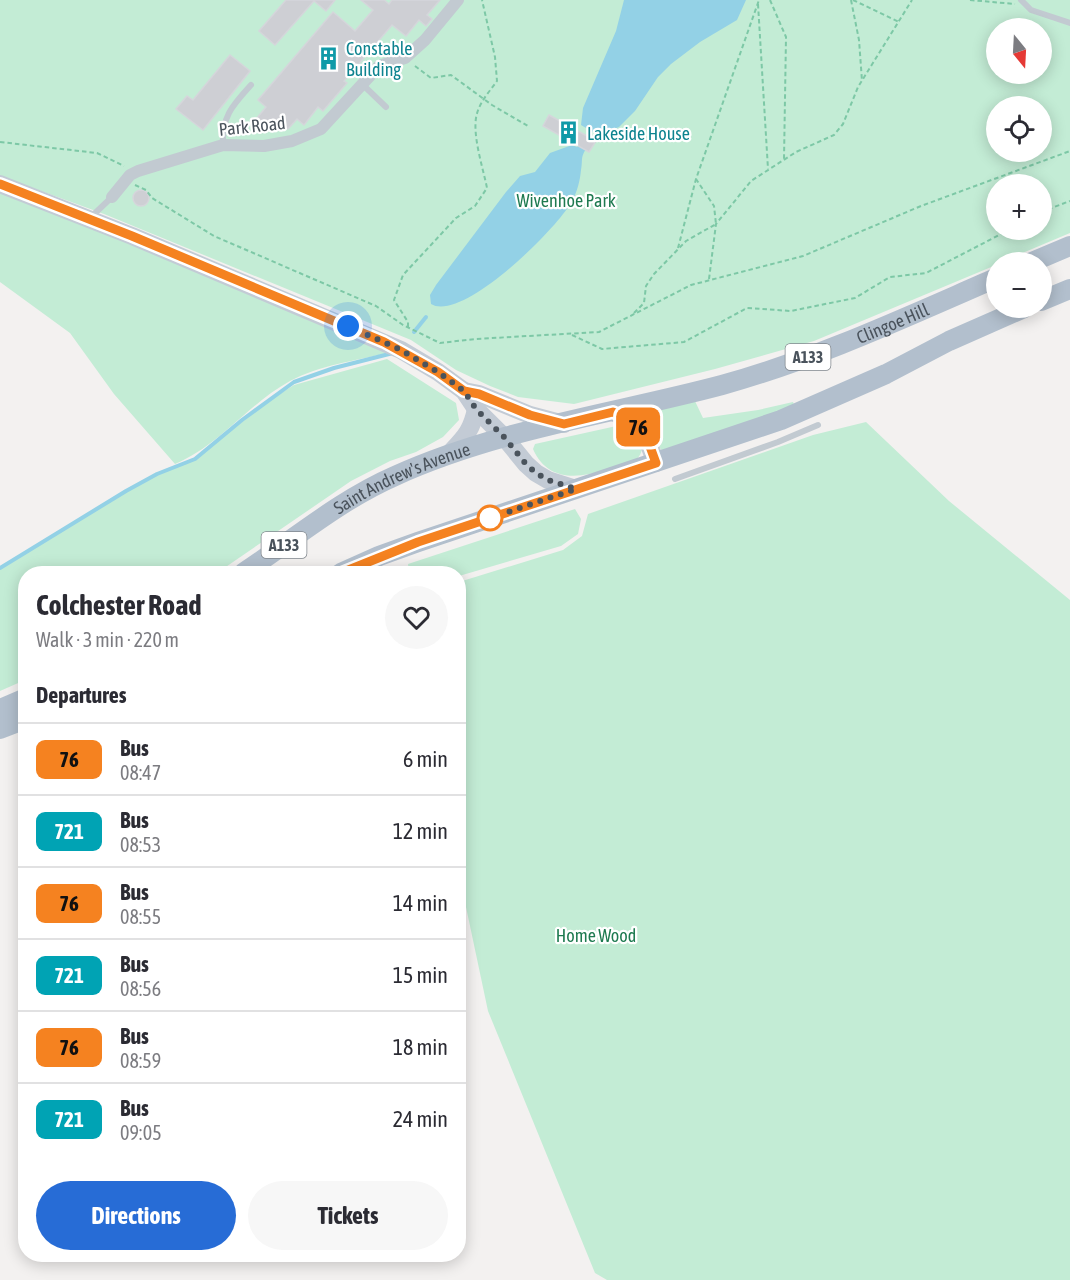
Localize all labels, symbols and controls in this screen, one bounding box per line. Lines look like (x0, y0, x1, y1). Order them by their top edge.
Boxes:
north arrow (986, 18, 1052, 84)
map controls (986, 18, 1052, 318)
place label: Constable Building (346, 38, 413, 80)
building icon: Constable Building (315, 45, 341, 71)
button: locate (986, 96, 1052, 162)
street label: Park Road (218, 112, 286, 140)
building icon: Lakeside House (556, 120, 582, 146)
place label: Lakeside House (587, 123, 690, 144)
button: + (986, 174, 1052, 240)
park label: Wivenhoe Park (516, 190, 616, 211)
button: − (986, 252, 1052, 318)
street label: Clingoe Hill (853, 298, 932, 347)
your location (333, 311, 363, 341)
road number: A133 (786, 344, 830, 370)
line badge: 76 (611, 408, 665, 446)
text: 76 (628, 415, 648, 439)
street label: Saint Andrew's Avenue (329, 438, 473, 518)
unlabelled marker (477, 505, 503, 531)
road number: A133 (262, 532, 306, 558)
button: heart (385, 586, 448, 649)
text: Colchester Road (36, 589, 201, 621)
text: Walk · 3 min · 220 m (36, 628, 179, 651)
text: Departures (36, 682, 126, 708)
text: Bus (120, 735, 149, 761)
text: 6 min (403, 746, 448, 772)
text: 76 (59, 747, 79, 771)
text: 08:47 (120, 761, 161, 784)
text: Bus (120, 807, 149, 833)
text: 12 min (393, 818, 448, 844)
text: 721 (54, 819, 84, 843)
text: 08:53 (120, 833, 161, 856)
text: Bus (120, 879, 149, 905)
text: 14 min (393, 890, 448, 916)
text: 76 (59, 891, 79, 915)
text: 08:55 (120, 905, 161, 928)
park label: Home Wood (556, 925, 636, 946)
text: Bus (120, 951, 149, 977)
text: 15 min (393, 962, 448, 988)
text: 721 (54, 963, 84, 987)
text: 08:56 (120, 977, 161, 1000)
text: Bus (120, 1023, 149, 1049)
text: 18 min (393, 1034, 448, 1060)
text: 76 (59, 1035, 79, 1059)
text: 08:59 (120, 1049, 161, 1072)
text: Bus (120, 1095, 149, 1121)
text: 24 min (393, 1106, 448, 1132)
text: 721 (54, 1107, 84, 1131)
text: 09:05 (120, 1121, 162, 1144)
button: Directions (36, 1181, 236, 1250)
button: Tickets (248, 1181, 448, 1250)

